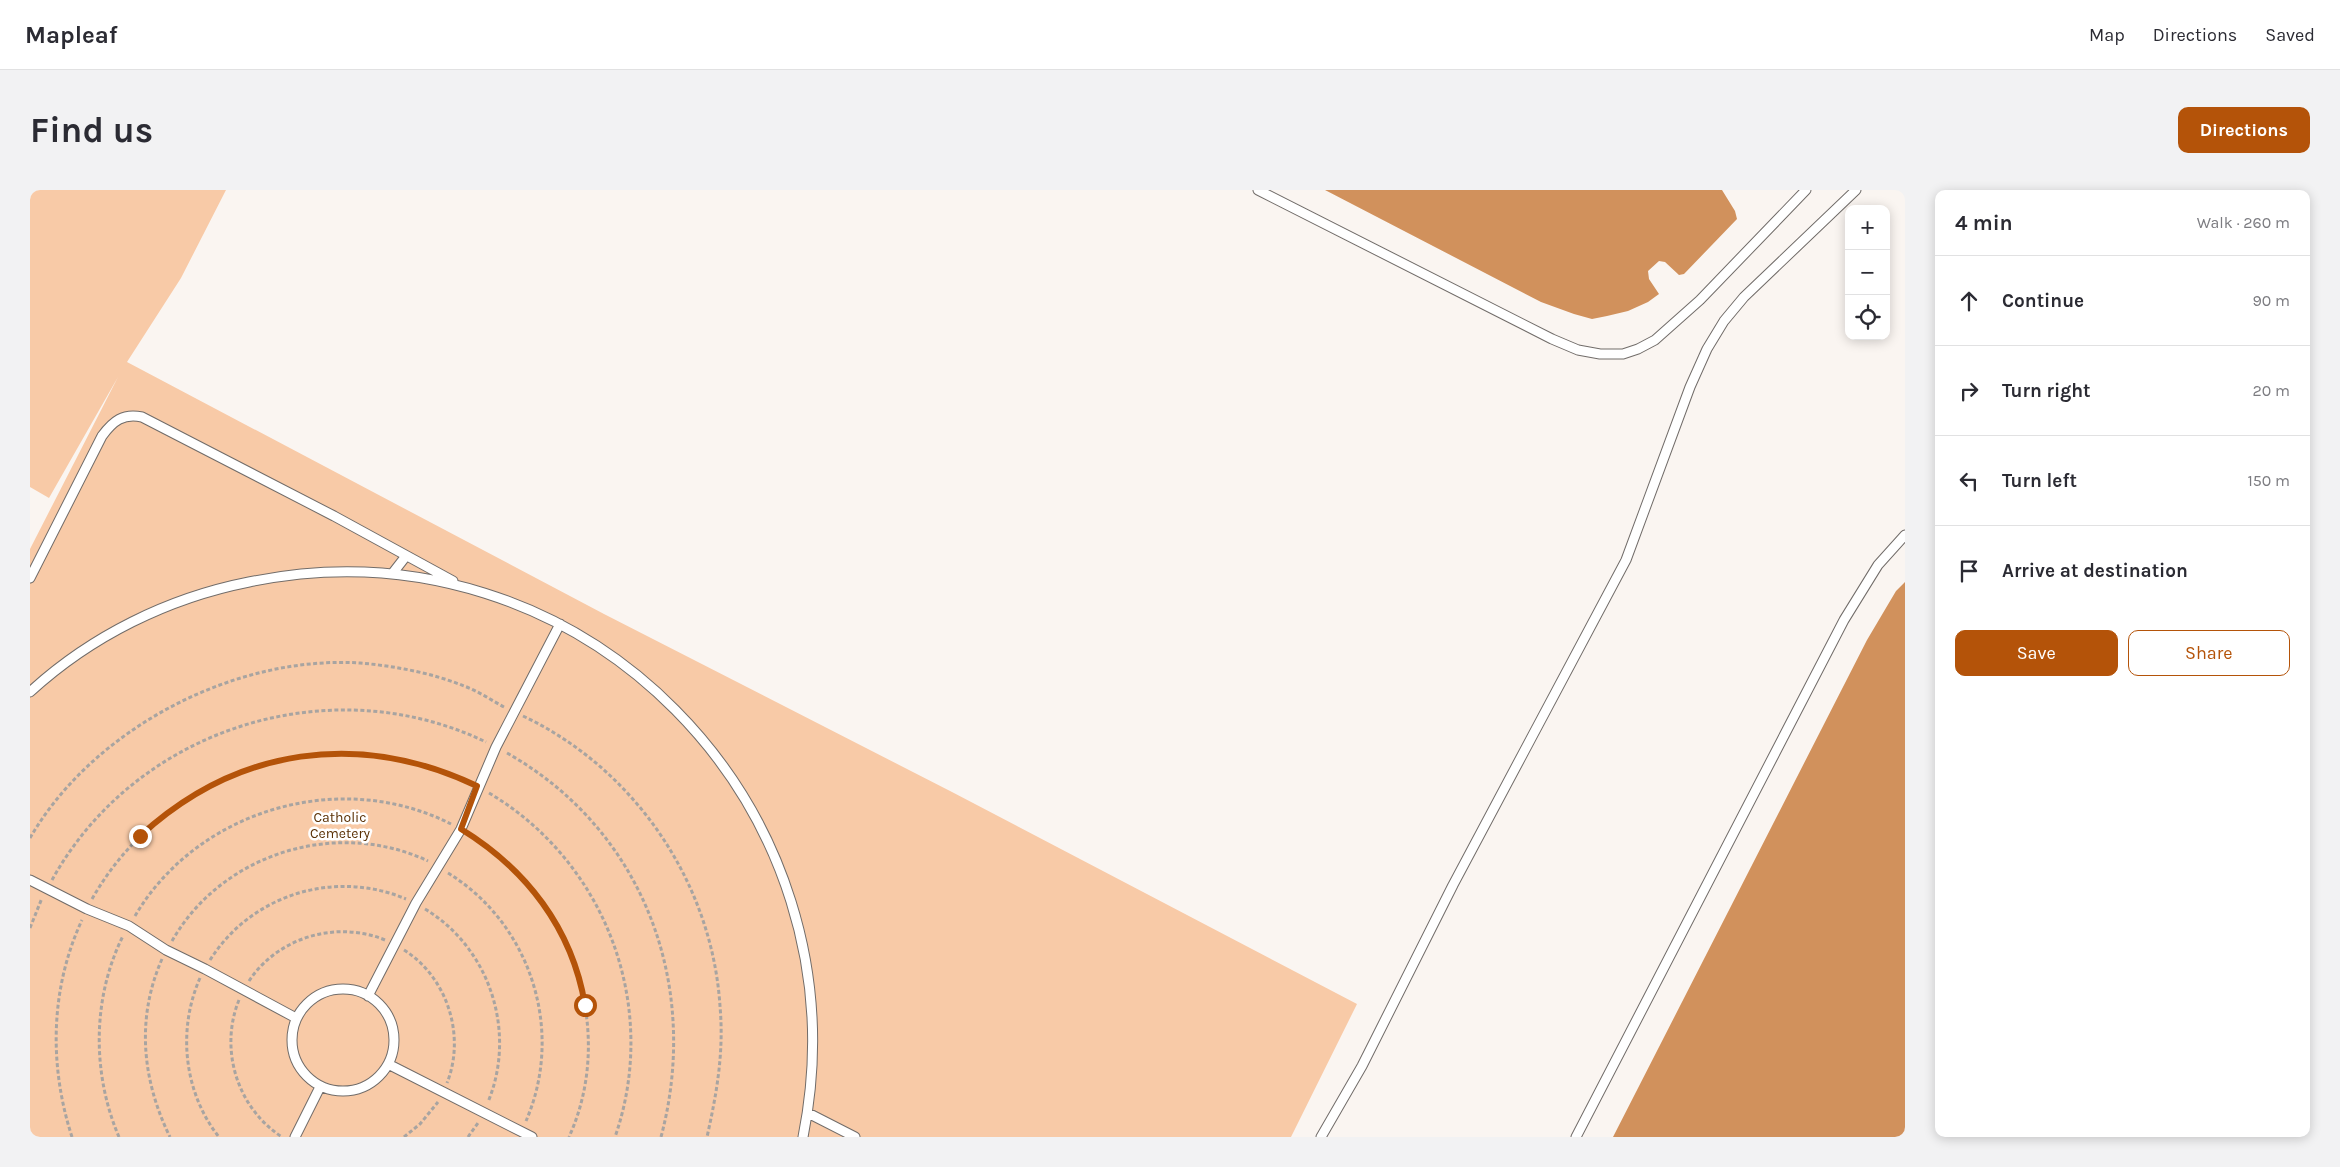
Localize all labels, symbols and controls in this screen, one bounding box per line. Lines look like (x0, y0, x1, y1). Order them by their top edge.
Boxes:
text: Mapleaf (25, 21, 118, 49)
text: Map (2089, 24, 2125, 46)
text: Directions (2153, 24, 2237, 46)
text: Saved (2265, 24, 2315, 46)
button: Directions (2178, 107, 2310, 153)
text: Find us (30, 110, 153, 151)
map controls (1845, 205, 1890, 340)
button: + (1845, 205, 1890, 250)
text: 4 min (1955, 211, 2013, 235)
text: Walk · 260 m (2197, 213, 2290, 232)
button: − (1845, 250, 1890, 295)
icon: ahead (1955, 287, 1983, 315)
text: Continue (2002, 290, 2084, 312)
text: 90 m (2252, 291, 2290, 310)
button: locate (1845, 295, 1890, 340)
icon: right (1955, 377, 1983, 405)
text: Turn right (2002, 380, 2091, 402)
text: 20 m (2252, 381, 2290, 400)
icon: left (1955, 467, 1983, 495)
text: Turn left (2002, 470, 2077, 492)
text: 150 m (2247, 471, 2290, 490)
icon: arrive (1955, 557, 1983, 585)
text: Arrive at destination (2002, 560, 2188, 582)
button: Save (1955, 630, 2118, 676)
button: Share (2128, 630, 2290, 676)
park label: Catholic Cemetery (310, 809, 371, 842)
route end (129, 825, 152, 848)
route start (574, 994, 597, 1017)

